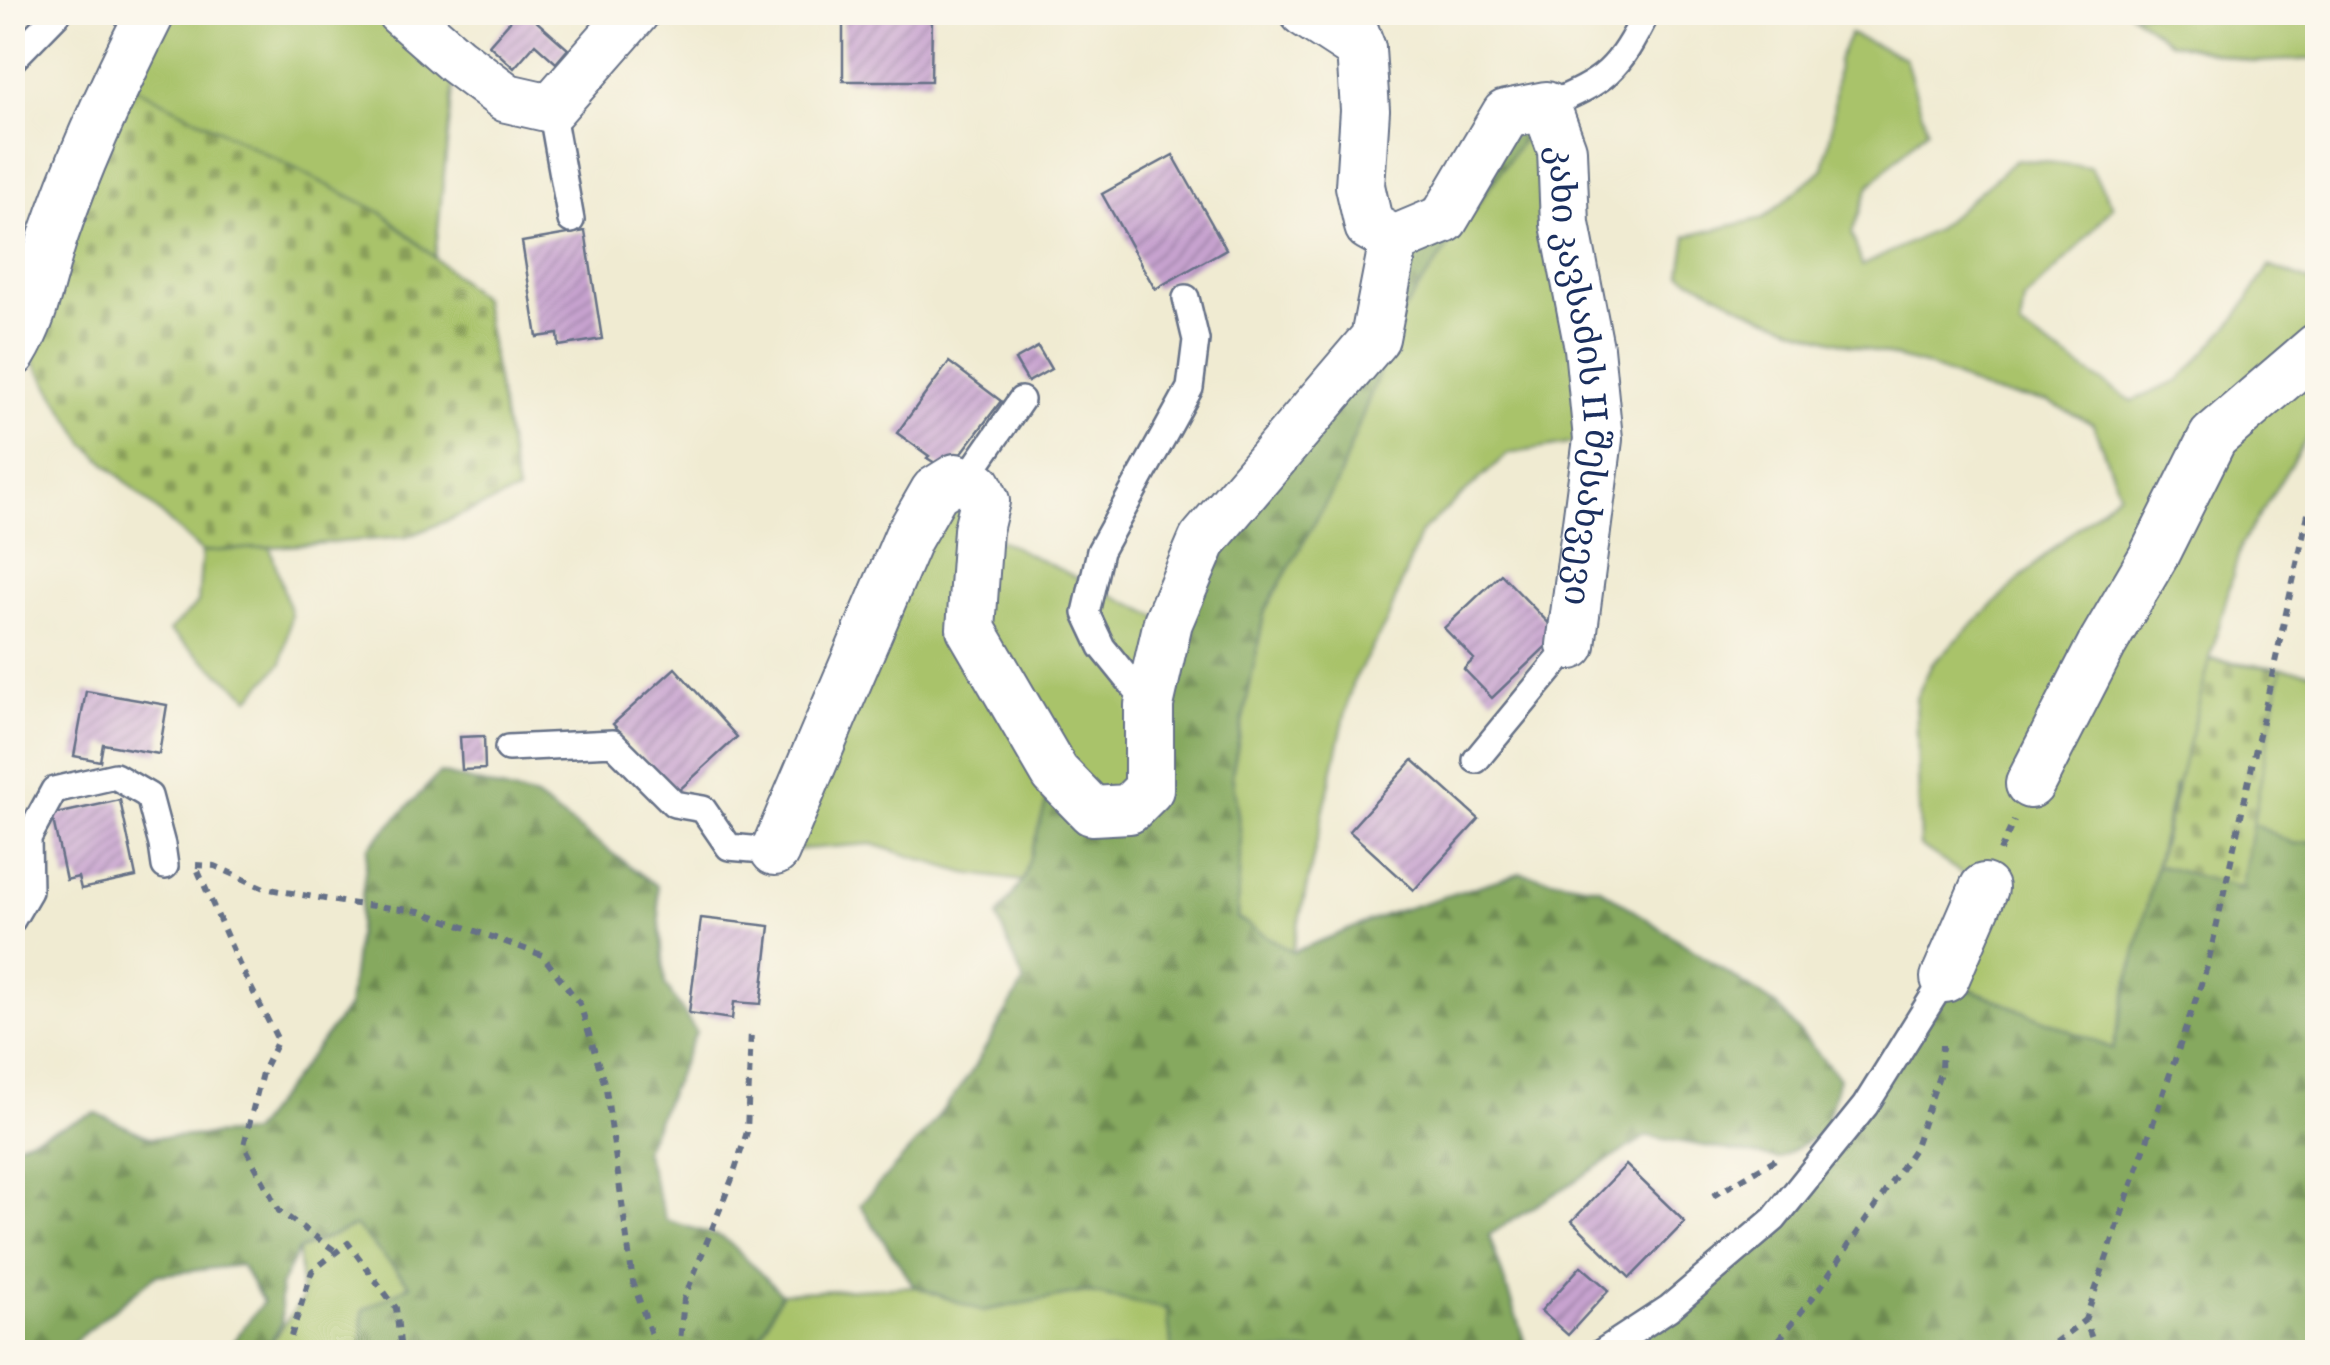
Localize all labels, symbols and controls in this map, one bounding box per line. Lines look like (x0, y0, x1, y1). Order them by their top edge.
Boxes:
street label: კახი კავსაძის II შესახვევი (1538, 145, 1619, 608)

